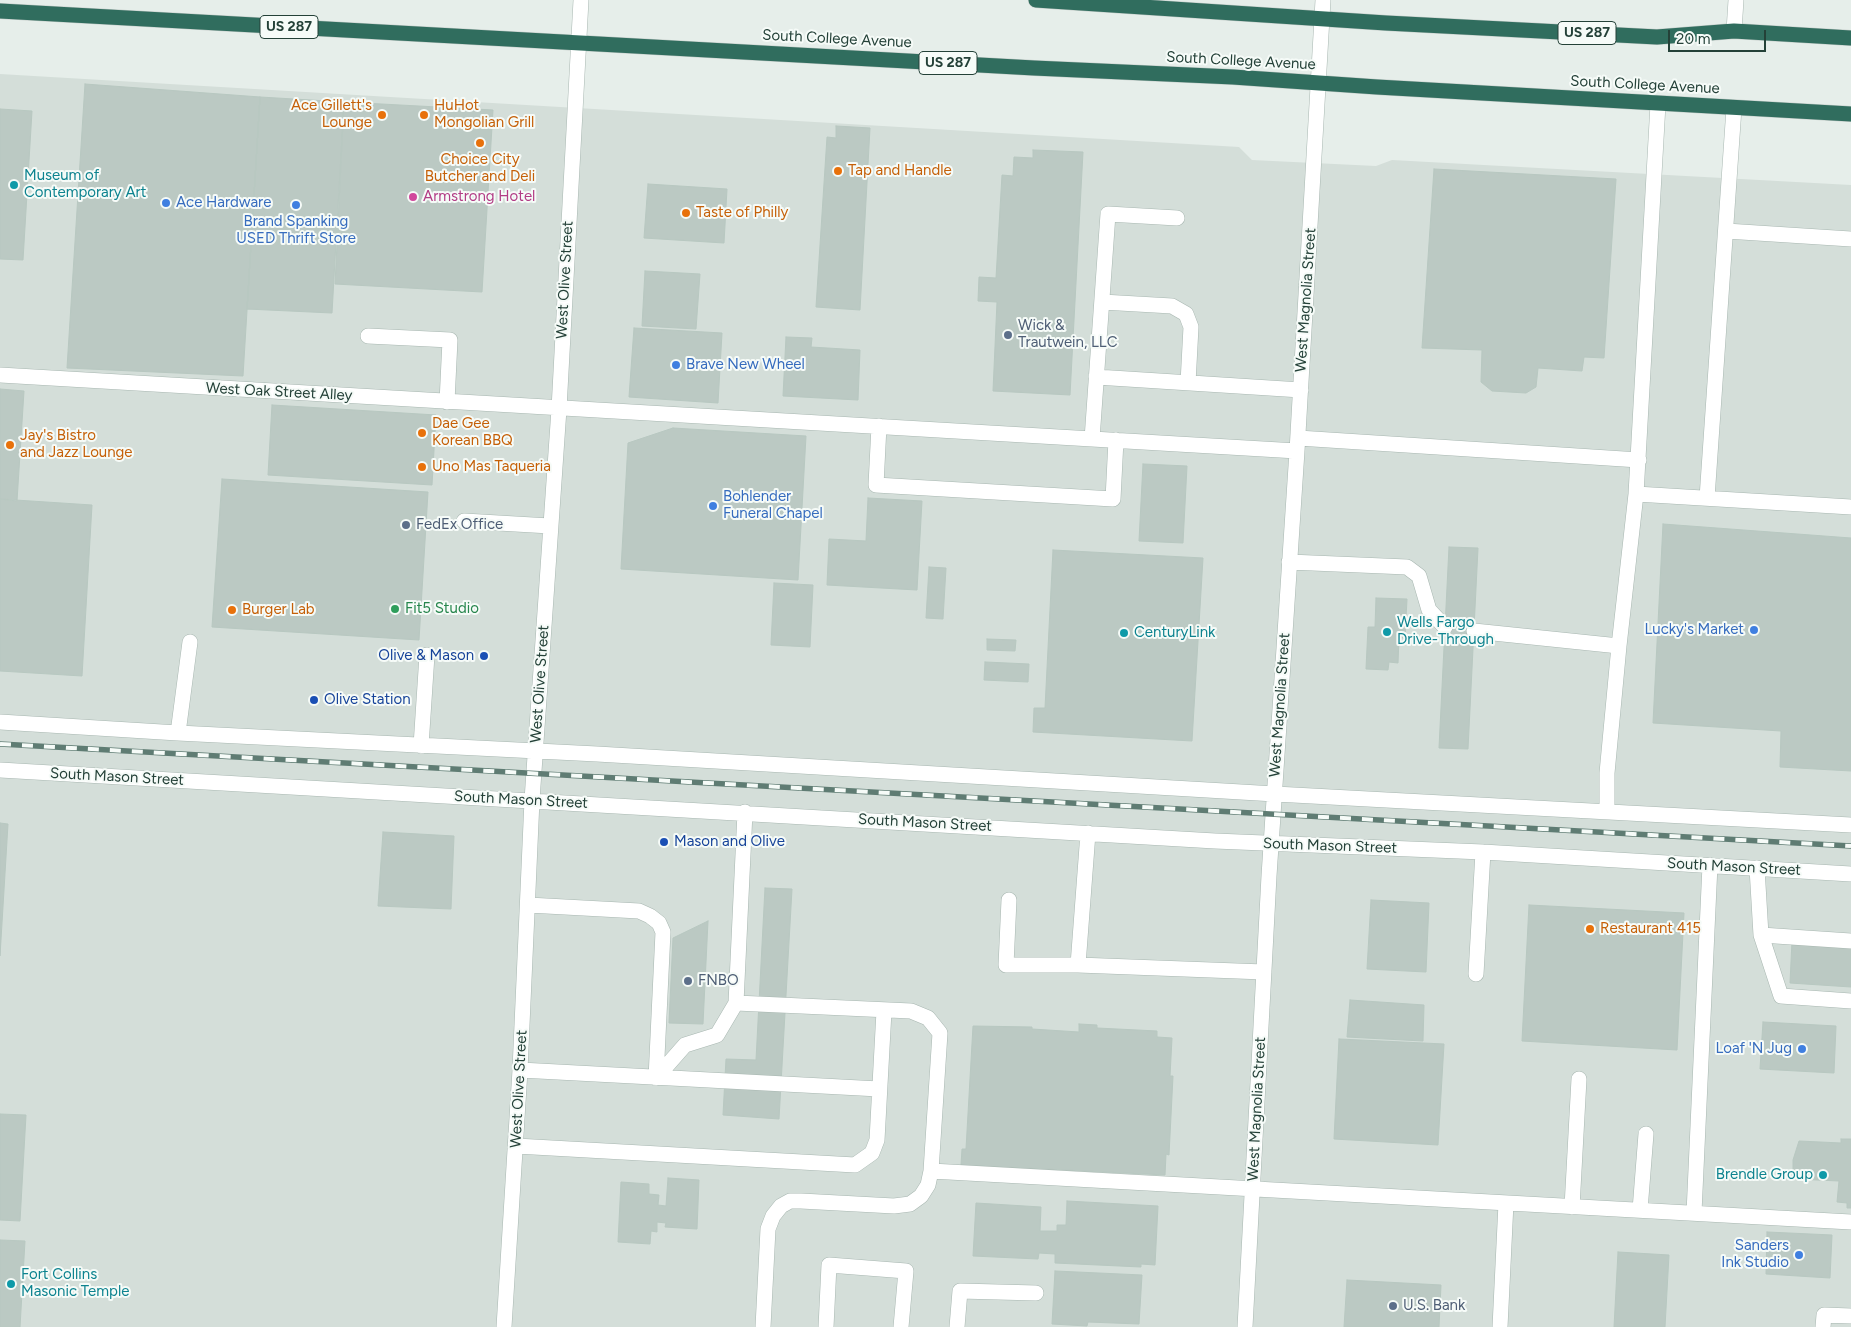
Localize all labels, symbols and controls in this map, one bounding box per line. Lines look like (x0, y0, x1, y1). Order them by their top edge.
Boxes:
road number: US 287 (260, 16, 318, 38)
scale bar (1671, 20, 1768, 52)
road number: US 287 (1558, 22, 1616, 44)
street label: South College Avenue (762, 26, 912, 52)
text: 20 m (1676, 30, 1710, 48)
street label: South College Avenue (1166, 48, 1316, 74)
road number: US 287 (919, 52, 977, 74)
street label: South College Avenue (1570, 72, 1720, 98)
place label: Ace Gillett's Lounge (291, 97, 372, 132)
place label: HuHot Mongolian Grill (434, 97, 534, 132)
marker: Ace Gillett's Lounge (376, 109, 388, 121)
marker: HuHot Mongolian Grill (418, 109, 430, 121)
marker: Choice City Butcher and Deli (474, 137, 486, 149)
place label: Choice City Butcher and Deli (425, 151, 535, 186)
place label: Tap and Handle (848, 162, 952, 180)
marker: Tap and Handle (832, 165, 844, 177)
place label: Museum of Contemporary Art (24, 167, 146, 202)
marker: Museum of Contemporary Art (8, 179, 20, 191)
place label: Armstrong Hotel (423, 188, 535, 206)
marker: Armstrong Hotel (407, 191, 419, 203)
place label: Ace Hardware (176, 194, 271, 212)
marker: Ace Hardware (160, 197, 172, 209)
marker: Brand Spanking USED Thrift Store (290, 199, 302, 211)
place label: Taste of Philly (696, 204, 788, 222)
marker: Taste of Philly (680, 207, 692, 219)
place label: Brand Spanking USED Thrift Store (236, 213, 356, 248)
street label: West Olive Street (553, 220, 577, 340)
street label: West Magnolia Street (1292, 227, 1320, 373)
place label: Wick & Trautwein, LLC (1018, 317, 1117, 352)
marker: Wick & Trautwein, LLC (1002, 329, 1014, 341)
place label: Brave New Wheel (686, 356, 805, 374)
marker: Brave New Wheel (670, 359, 682, 371)
street label: West Oak Street Alley (205, 379, 353, 405)
place label: Dae Gee Korean BBQ (432, 415, 513, 450)
place label: Jay's Bistro and Jazz Lounge (20, 427, 133, 462)
marker: Dae Gee Korean BBQ (416, 427, 428, 439)
marker: Jay's Bistro and Jazz Lounge (4, 439, 16, 451)
place label: Uno Mas Taqueria (432, 458, 551, 476)
marker: Uno Mas Taqueria (416, 461, 428, 473)
place label: Bohlender Funeral Chapel (723, 488, 823, 523)
marker: Bohlender Funeral Chapel (707, 500, 719, 512)
place label: FedEx Office (416, 516, 503, 534)
marker: FedEx Office (400, 519, 412, 531)
place label: Fit5 Studio (405, 600, 479, 618)
place label: Burger Lab (242, 601, 315, 619)
marker: Fit5 Studio (389, 603, 401, 615)
marker: Burger Lab (226, 604, 238, 616)
place label: Wells Fargo Drive-Through (1397, 614, 1494, 649)
place label: Lucky's Market (1644, 621, 1744, 639)
street label: West Olive Street (527, 624, 553, 744)
place label: CenturyLink (1134, 624, 1215, 642)
marker: Lucky's Market (1748, 624, 1760, 636)
marker: Wells Fargo Drive-Through (1381, 626, 1393, 638)
marker: CenturyLink (1118, 627, 1130, 639)
street label: West Magnolia Street (1266, 632, 1294, 778)
place label: Olive & Mason (378, 647, 474, 665)
marker: Olive & Mason (478, 650, 490, 662)
place label: Olive Station (324, 691, 411, 709)
marker: Olive Station (308, 694, 320, 706)
street label: South Mason Street (50, 765, 184, 789)
street label: South Mason Street (454, 788, 588, 812)
street label: South Mason Street (858, 811, 992, 835)
place label: Mason and Olive (674, 833, 785, 851)
street label: South Mason Street (1263, 835, 1397, 857)
marker: Mason and Olive (658, 836, 670, 848)
street label: South Mason Street (1667, 855, 1801, 879)
place label: Restaurant 415 (1600, 920, 1701, 938)
marker: Restaurant 415 (1584, 923, 1596, 935)
place label: FNBO (698, 972, 739, 990)
marker: FNBO (682, 975, 694, 987)
street label: West Olive Street (507, 1029, 531, 1149)
street label: West Magnolia Street (1244, 1036, 1270, 1182)
place label: Loaf 'N Jug (1715, 1040, 1792, 1058)
marker: Loaf 'N Jug (1796, 1043, 1808, 1055)
place label: Brendle Group (1716, 1166, 1813, 1184)
marker: Brendle Group (1817, 1169, 1829, 1181)
place label: Sanders Ink Studio (1721, 1237, 1789, 1272)
marker: Sanders Ink Studio (1793, 1249, 1805, 1261)
place label: Fort Collins Masonic Temple (21, 1266, 129, 1301)
marker: Fort Collins Masonic Temple (5, 1278, 17, 1290)
place label: U.S. Bank (1403, 1297, 1465, 1315)
marker: U.S. Bank (1387, 1300, 1399, 1312)

